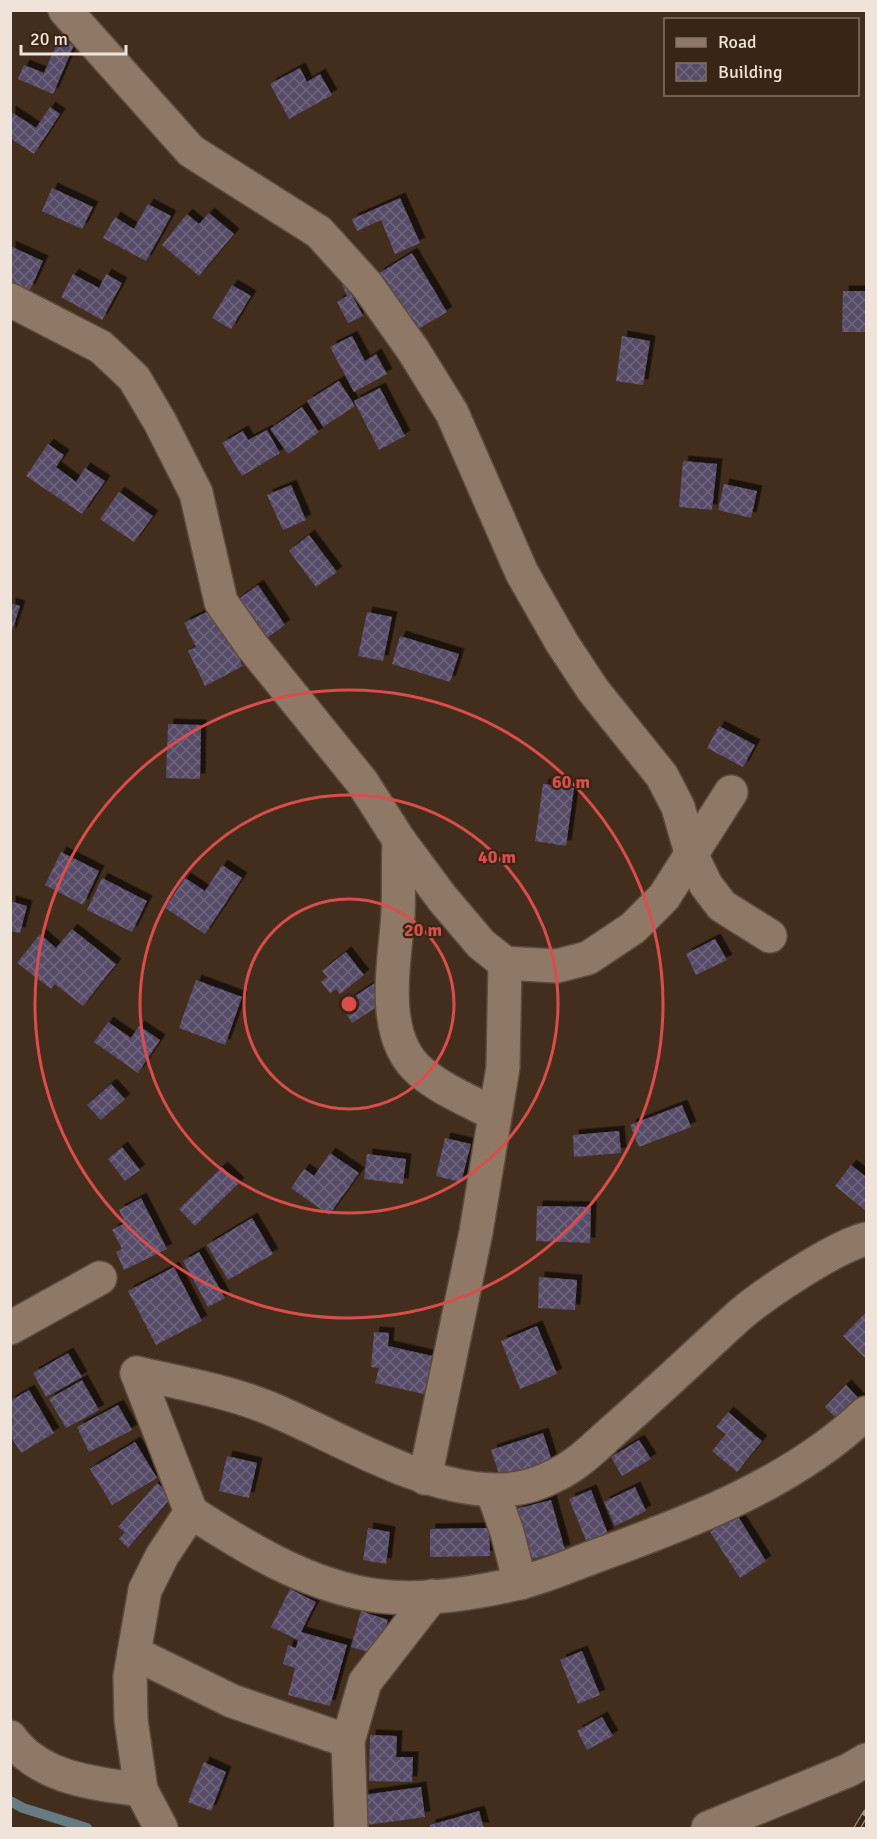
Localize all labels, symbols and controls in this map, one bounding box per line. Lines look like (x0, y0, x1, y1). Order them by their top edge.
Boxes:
scale bar (21, 18, 126, 56)
legend (664, 18, 859, 96)
text: 20 m (30, 28, 68, 50)
text: Road (718, 31, 757, 53)
text: Building (718, 61, 782, 83)
text: 60 m (552, 771, 590, 793)
text: 40 m (478, 846, 516, 868)
text: 20 m (404, 919, 442, 941)
centre of rings (339, 994, 359, 1014)

